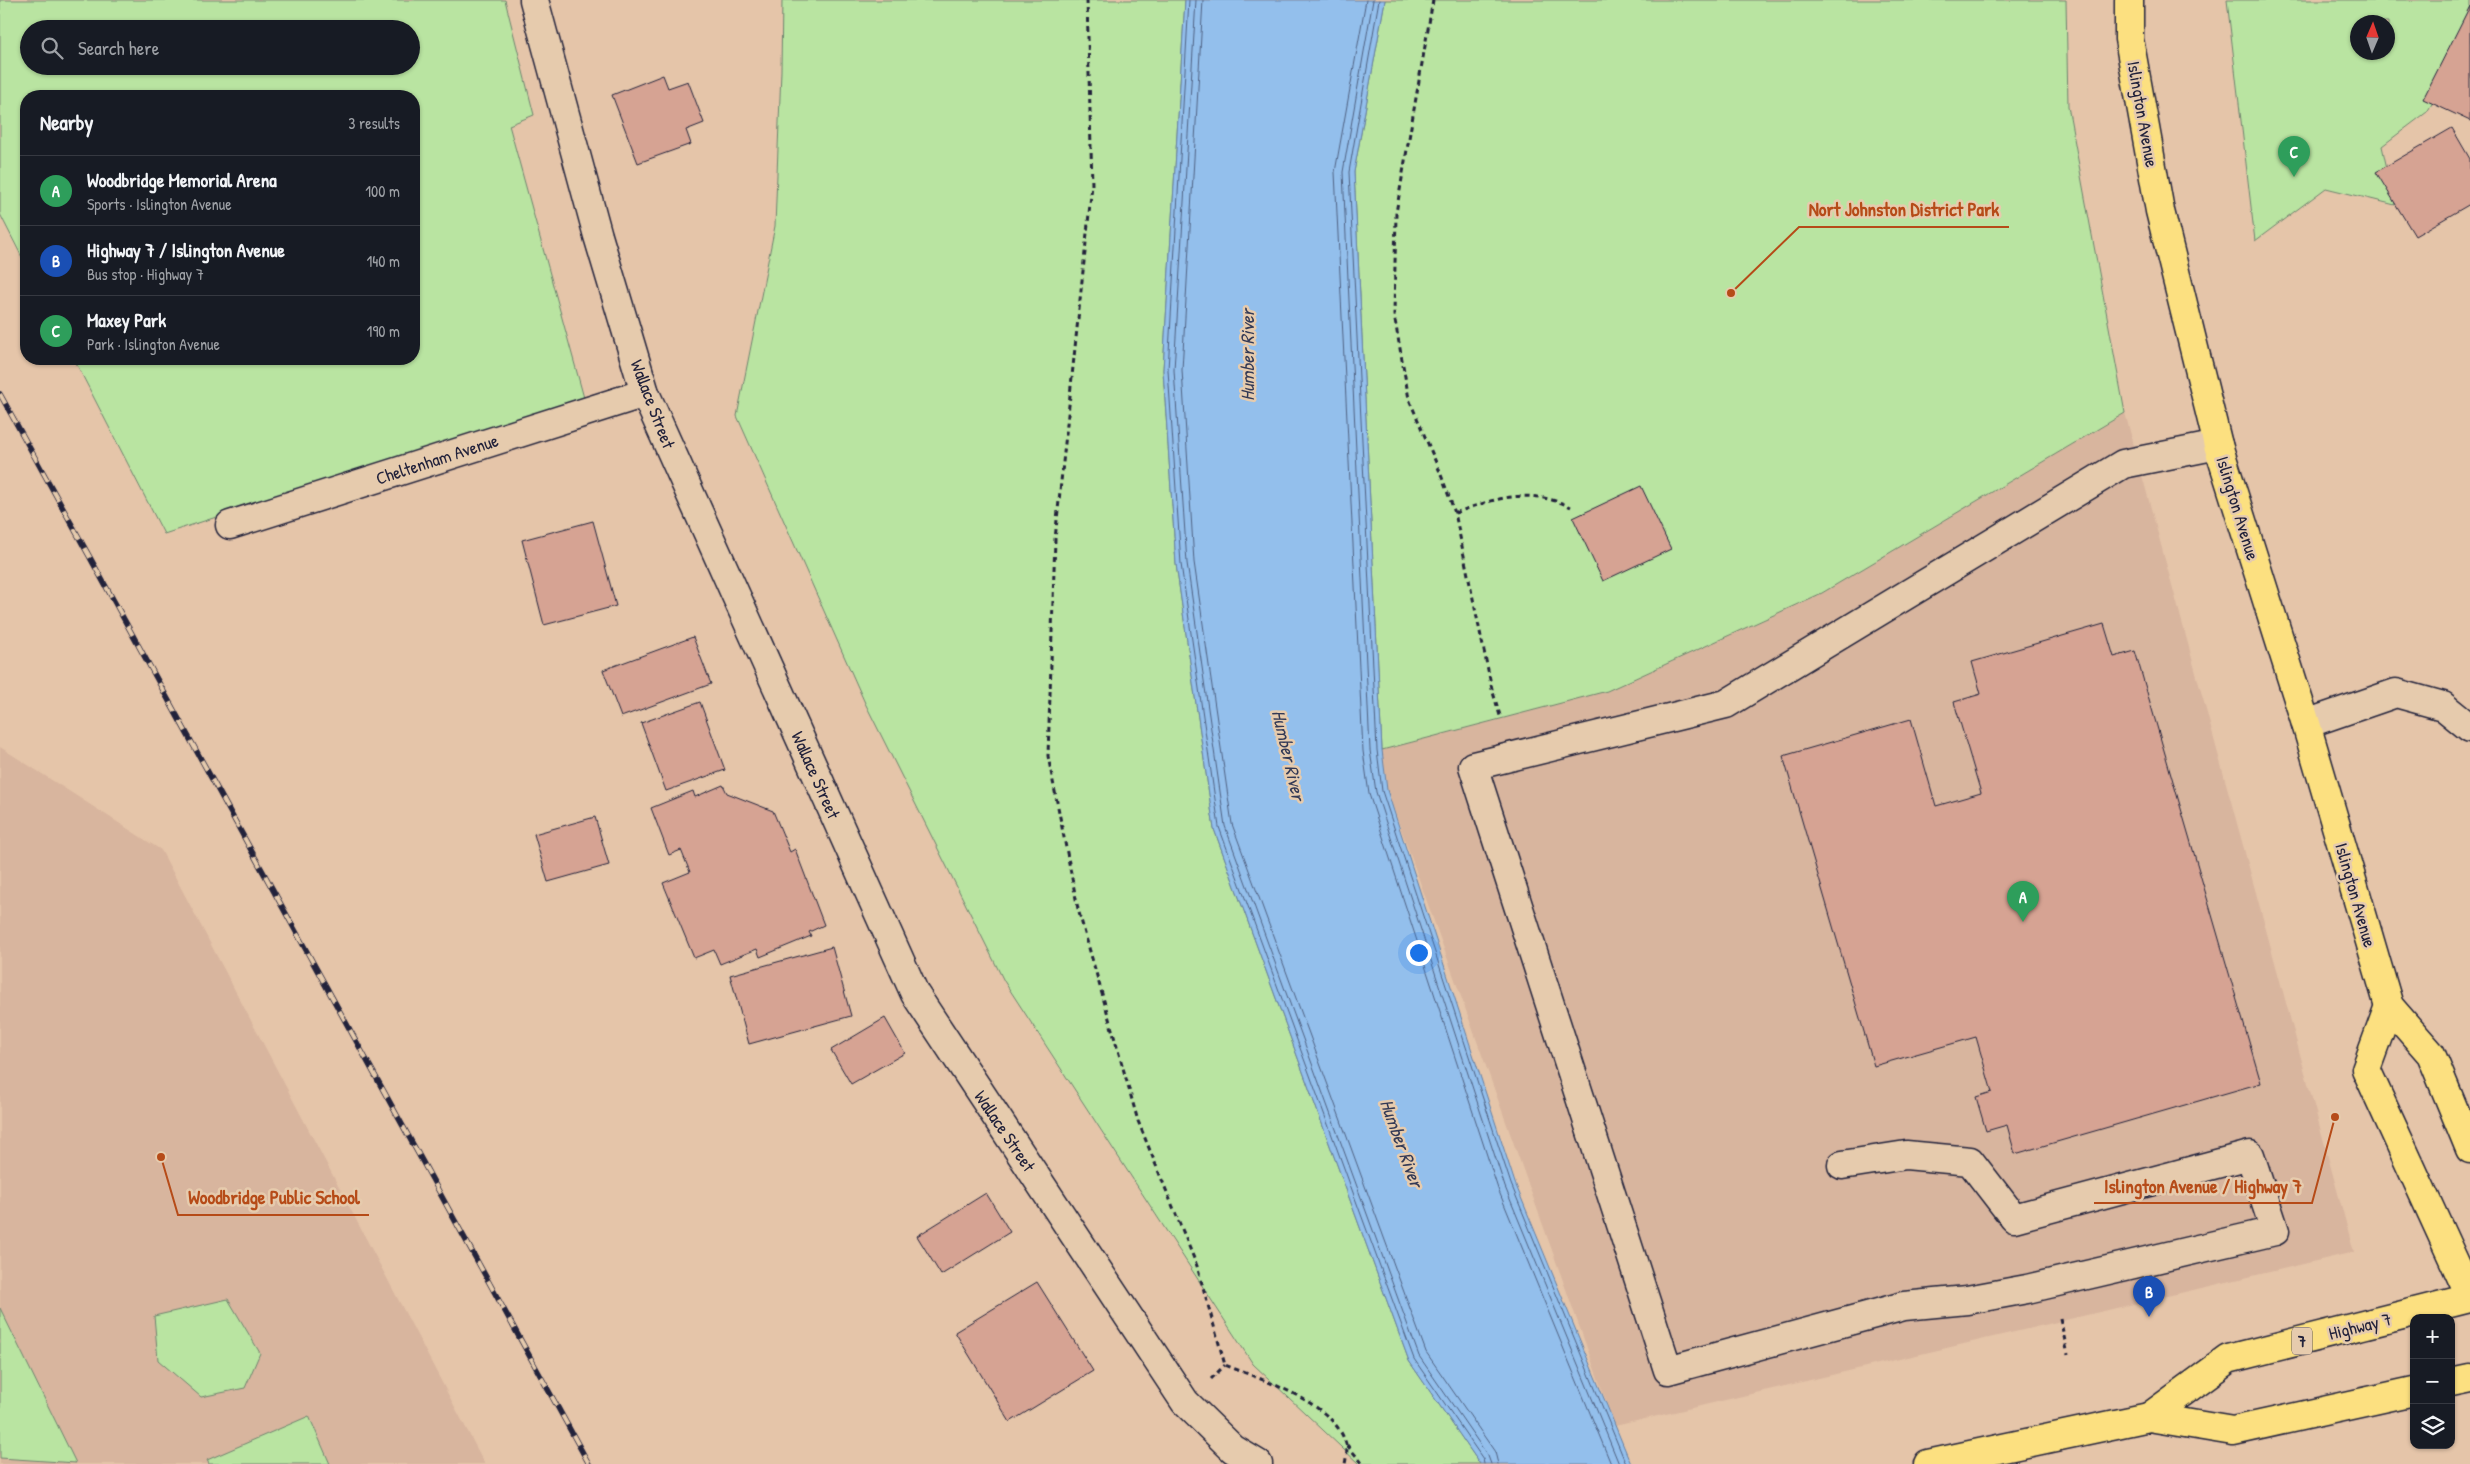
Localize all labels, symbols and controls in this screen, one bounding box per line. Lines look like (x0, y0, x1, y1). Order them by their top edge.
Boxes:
north arrow (2350, 15, 2395, 60)
search box (20, 20, 420, 75)
icon: search (38, 34, 66, 62)
text: Search here (78, 35, 159, 61)
street label: Islington Avenue (2121, 59, 2165, 169)
text: Nearby (40, 108, 93, 137)
text: 3 results (348, 112, 400, 134)
pin: C (2278, 136, 2310, 177)
text: Woodbridge Memorial Arena (87, 167, 277, 193)
text: A (52, 180, 60, 202)
text: 100 m (365, 180, 400, 202)
text: Sports · Islington Avenue (87, 193, 232, 215)
callout: Nort Johnston District Park (1799, 193, 2009, 227)
text: Nort Johnston District Park (1809, 196, 1999, 222)
text: Highway 7 / Islington Avenue (87, 237, 285, 263)
text: B (52, 250, 60, 272)
text: 140 m (366, 250, 400, 272)
text: Bus stop · Highway 7 (87, 263, 204, 285)
water label: Humber River (1234, 306, 1260, 401)
text: Maxey Park (87, 307, 166, 333)
text: C (52, 320, 60, 342)
text: 190 m (367, 320, 400, 342)
text: Park · Islington Avenue (87, 333, 220, 355)
street label: Wallace Street (625, 356, 682, 453)
street label: Cheltenham Avenue (373, 427, 501, 491)
street label: Islington Avenue (2210, 453, 2266, 563)
water label: Humber River (1266, 707, 1313, 805)
street label: Wallace Street (786, 727, 847, 823)
street label: Islington Avenue (2329, 840, 2383, 950)
pin: A (2007, 881, 2039, 922)
your location (1406, 940, 1432, 966)
street label: Wallace Street (969, 1085, 1042, 1177)
water label: Humber River (1374, 1095, 1431, 1193)
callout: Islington Avenue / Highway 7 (2094, 1169, 2312, 1203)
text: Islington Avenue / Highway 7 (2104, 1173, 2302, 1200)
callout: Woodbridge Public School (178, 1181, 369, 1215)
text: Woodbridge Public School (188, 1184, 361, 1211)
pin: B (2133, 1276, 2165, 1317)
street label: Highway 7 (2326, 1306, 2394, 1346)
map controls (2410, 1314, 2455, 1449)
button: + (2410, 1314, 2455, 1359)
road number: 7 (2292, 1328, 2312, 1354)
button: − (2410, 1359, 2455, 1404)
button: layers (2410, 1404, 2455, 1449)

